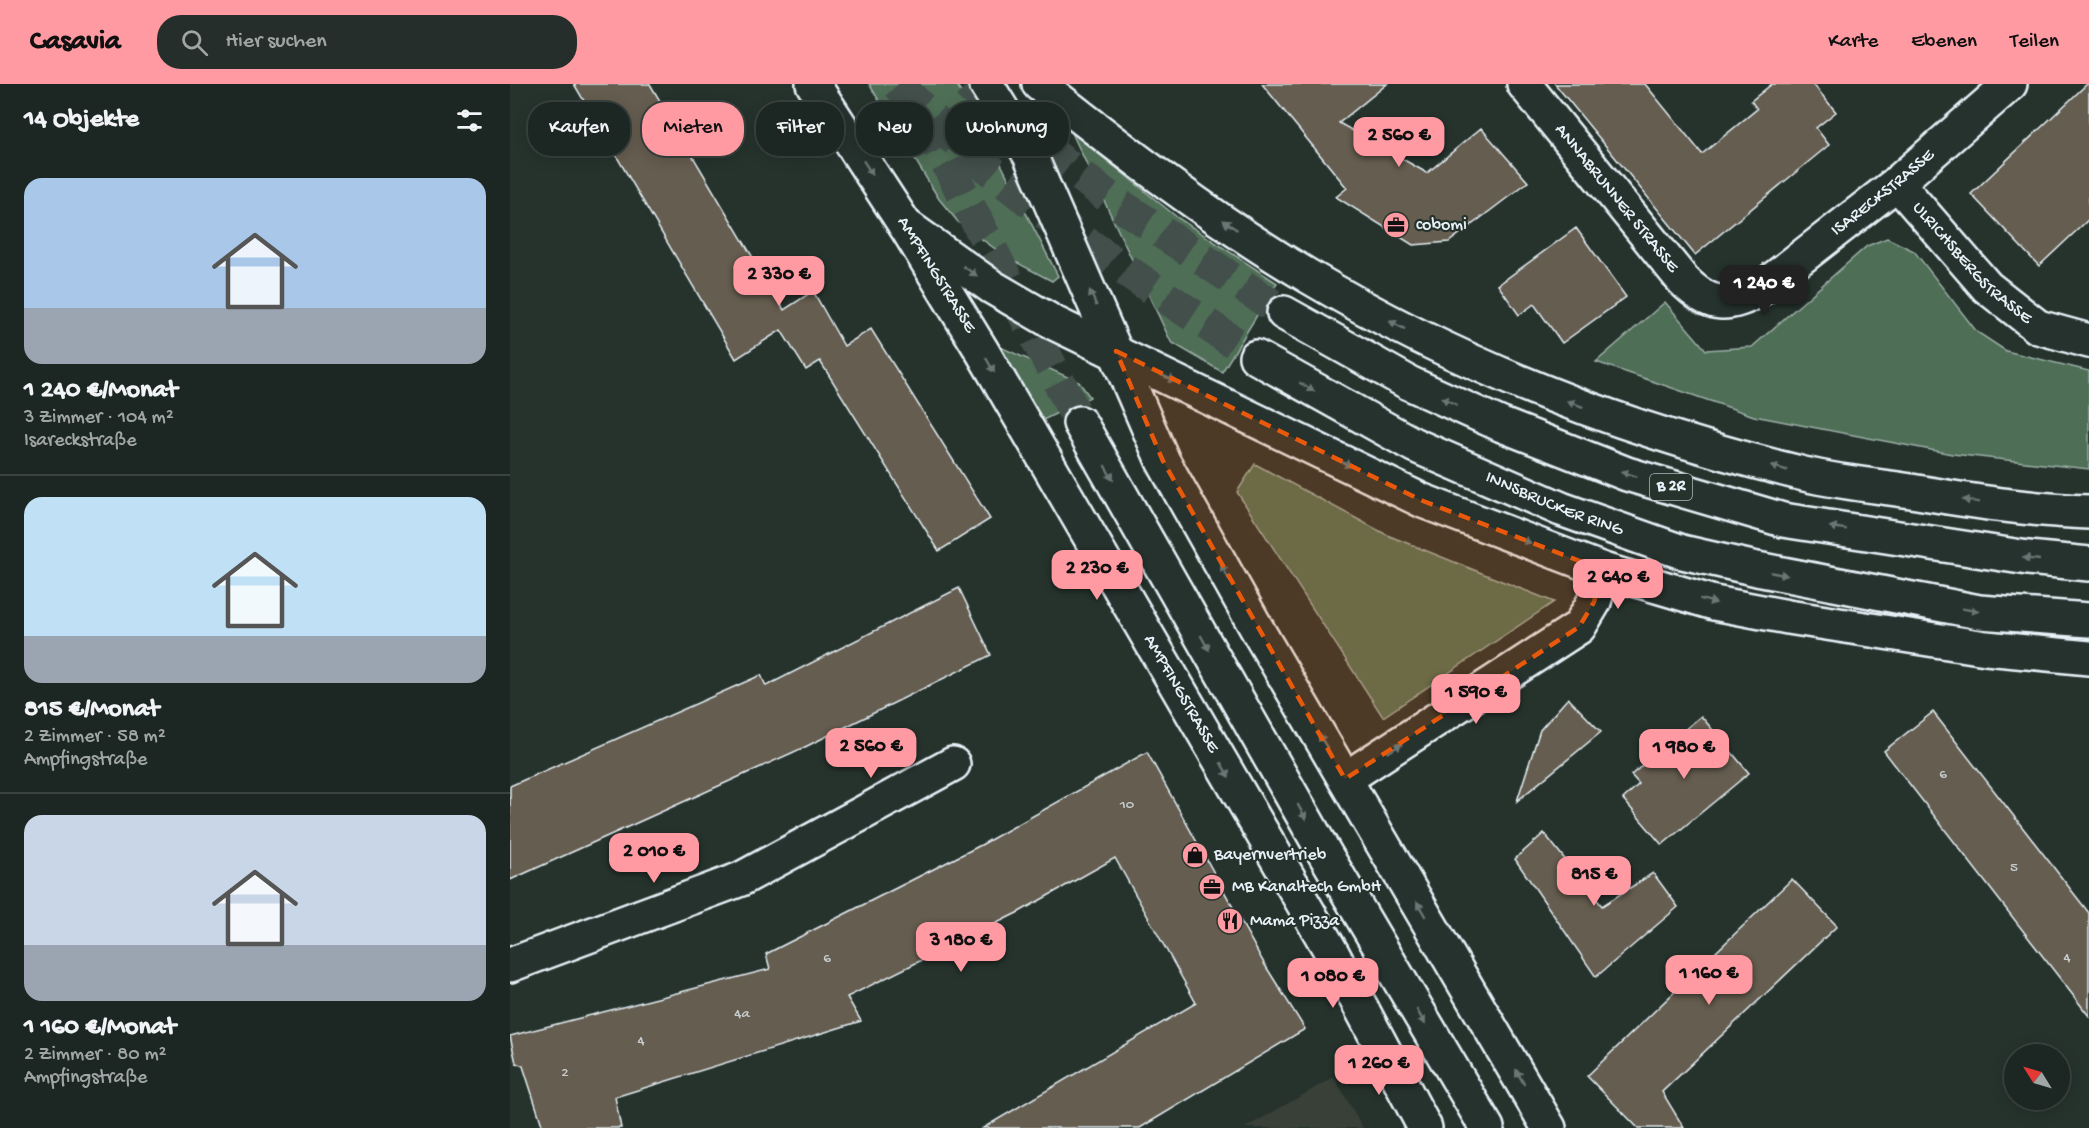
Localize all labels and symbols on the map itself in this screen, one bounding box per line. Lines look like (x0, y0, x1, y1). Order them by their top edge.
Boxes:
pin: 2 560 € (1344, 117, 1454, 168)
street label: ANNABRUNNER STRASSE (1550, 120, 1684, 278)
street label: ISARECKSTRASSE (1827, 144, 1939, 241)
one-way arrow (862, 160, 874, 176)
street label: ULRICHSBERGSTRASSE (1907, 197, 2037, 329)
office icon: cobomi (1381, 210, 1411, 240)
street label: AMPFINGSTRASSE (892, 213, 981, 338)
place label: cobomi (1416, 215, 1467, 236)
one-way arrow (1222, 220, 1238, 231)
pin: 2 330 € (724, 256, 834, 307)
one-way arrow (962, 265, 978, 276)
pin: 1 240 € (1709, 265, 1819, 316)
one-way arrow (1088, 289, 1097, 306)
one-way arrow (1389, 320, 1406, 330)
one-way arrow (985, 357, 995, 374)
one-way arrow (1160, 373, 1177, 383)
one-way arrow (1299, 382, 1316, 392)
one-way arrow (1439, 396, 1457, 406)
one-way arrow (1566, 399, 1584, 409)
one-way arrow (1335, 458, 1352, 468)
one-way arrow (1770, 462, 1788, 472)
one-way arrow (1104, 465, 1114, 482)
street label: INNSBRUCKER RING (1482, 467, 1627, 541)
one-way arrow (1620, 469, 1638, 478)
road number: B 2R (1650, 474, 1692, 500)
one-way arrow (1961, 496, 1980, 505)
one-way arrow (1828, 524, 1847, 533)
one-way arrow (1514, 535, 1532, 545)
pin: 2 230 € (1042, 550, 1152, 601)
one-way arrow (2021, 554, 2040, 563)
pin: 2 640 € (1563, 559, 1673, 610)
one-way arrow (1220, 563, 1230, 580)
one-way arrow (1770, 569, 1789, 578)
one-way arrow (1699, 597, 1717, 606)
one-way arrow (1961, 606, 1980, 615)
street label: AMPFINGSTRASSE (1139, 631, 1224, 757)
one-way arrow (1200, 635, 1210, 652)
pin: 1 590 € (1421, 674, 1531, 725)
pin: 2 560 € (816, 728, 926, 779)
pin: 1 980 € (1629, 729, 1739, 780)
one-way arrow (1318, 732, 1328, 749)
one-way arrow (1387, 743, 1403, 754)
one-way arrow (1220, 762, 1230, 779)
house number: 6 (1939, 766, 1947, 784)
house number: 10 (1119, 796, 1135, 814)
one-way arrow (1297, 804, 1307, 821)
pin: 2 010 € (599, 833, 709, 884)
shop icon: Bayernvertrieb (1180, 840, 1210, 870)
place label: Bayernvertrieb (1213, 845, 1327, 866)
pin: 815 € (1552, 856, 1636, 907)
house number: 5 (2010, 859, 2018, 877)
office icon: MB Kanaltech GmbH (1197, 872, 1227, 902)
place label: MB Kanaltech GmbH (1232, 877, 1382, 898)
one-way arrow (1416, 901, 1427, 917)
restaurant icon: Mama Pizza (1215, 906, 1245, 936)
place label: Mama Pizza (1250, 911, 1340, 932)
pin: 3 180 € (906, 922, 1016, 973)
house number: 4 (2063, 949, 2071, 967)
house number: 6 (823, 950, 831, 968)
pin: 1 160 € (1654, 955, 1764, 1006)
pin: 1 080 € (1278, 958, 1388, 1009)
house number: 4a (734, 1005, 750, 1023)
one-way arrow (1416, 1009, 1427, 1025)
house number: 4 (637, 1032, 645, 1050)
north arrow (2004, 1044, 2070, 1110)
pin: 1 260 € (1324, 1045, 1434, 1096)
house number: 2 (561, 1064, 569, 1082)
one-way arrow (1515, 1069, 1525, 1086)

